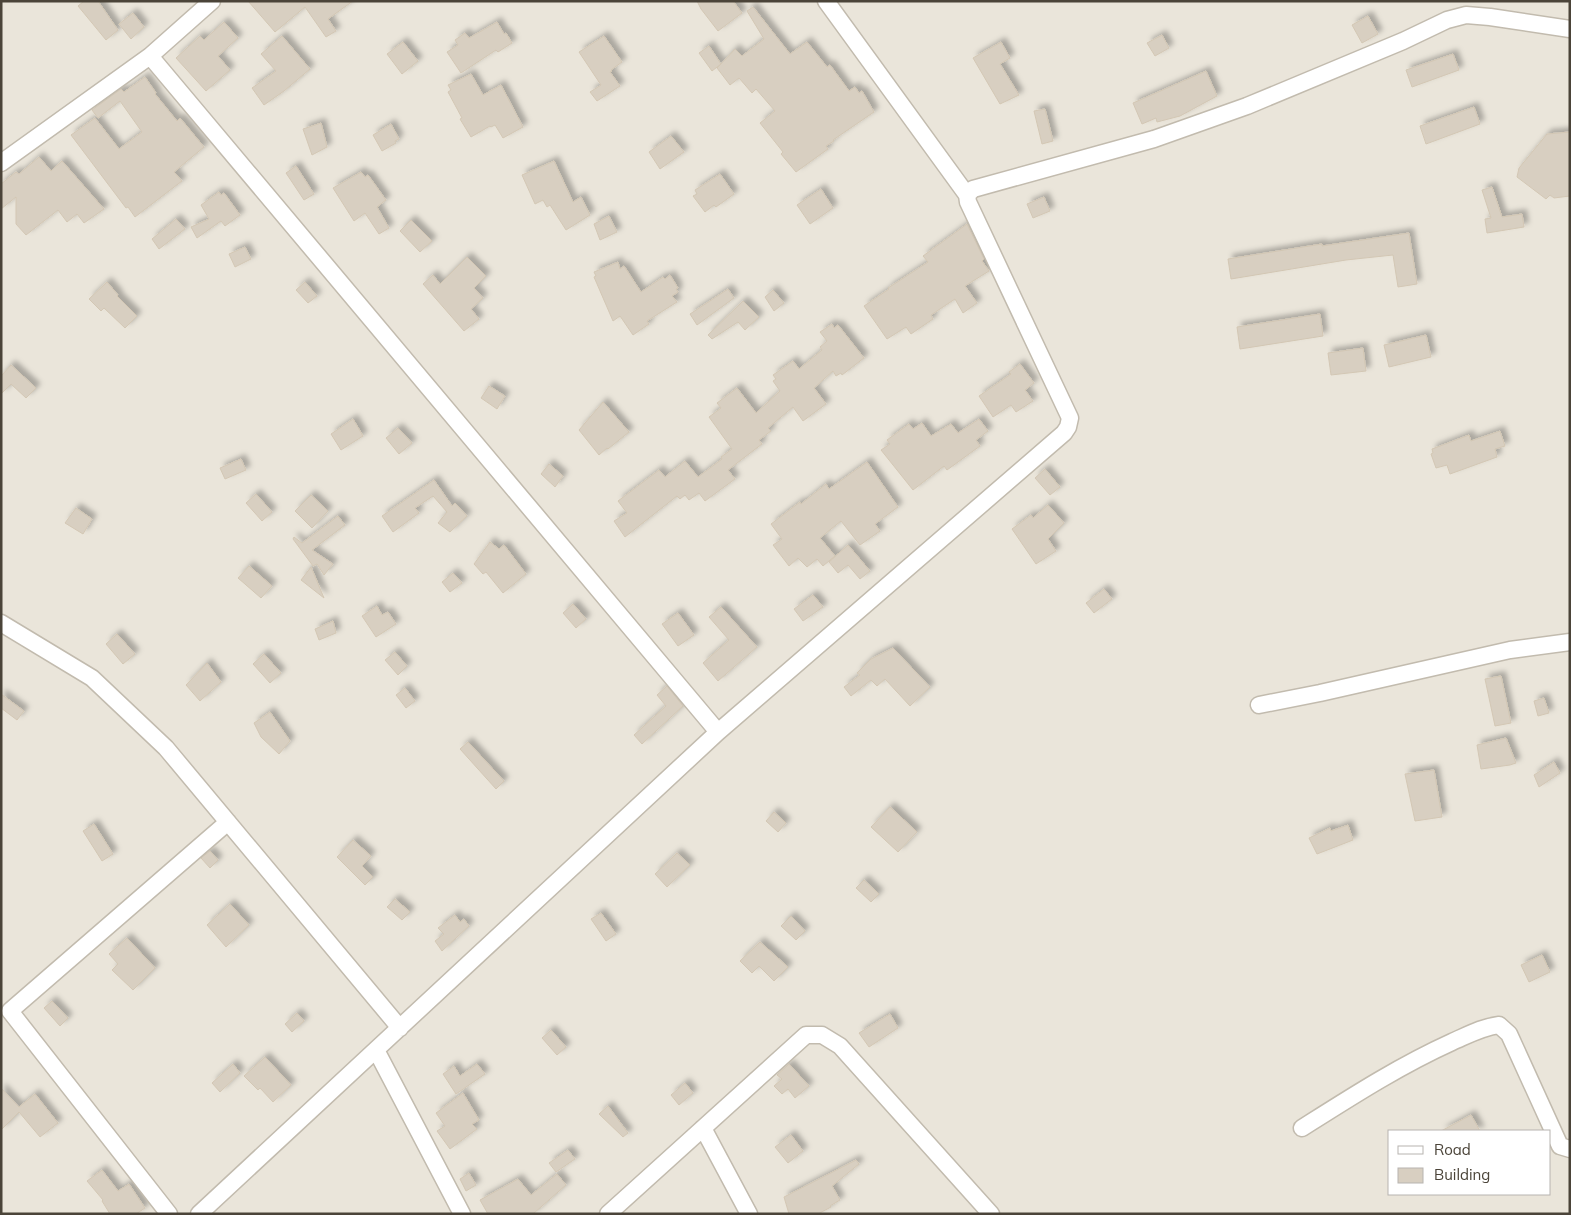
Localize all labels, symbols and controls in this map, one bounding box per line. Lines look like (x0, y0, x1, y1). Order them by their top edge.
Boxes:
legend (1388, 1130, 1551, 1195)
text: Road (1434, 1140, 1471, 1159)
text: Building (1434, 1165, 1490, 1184)

